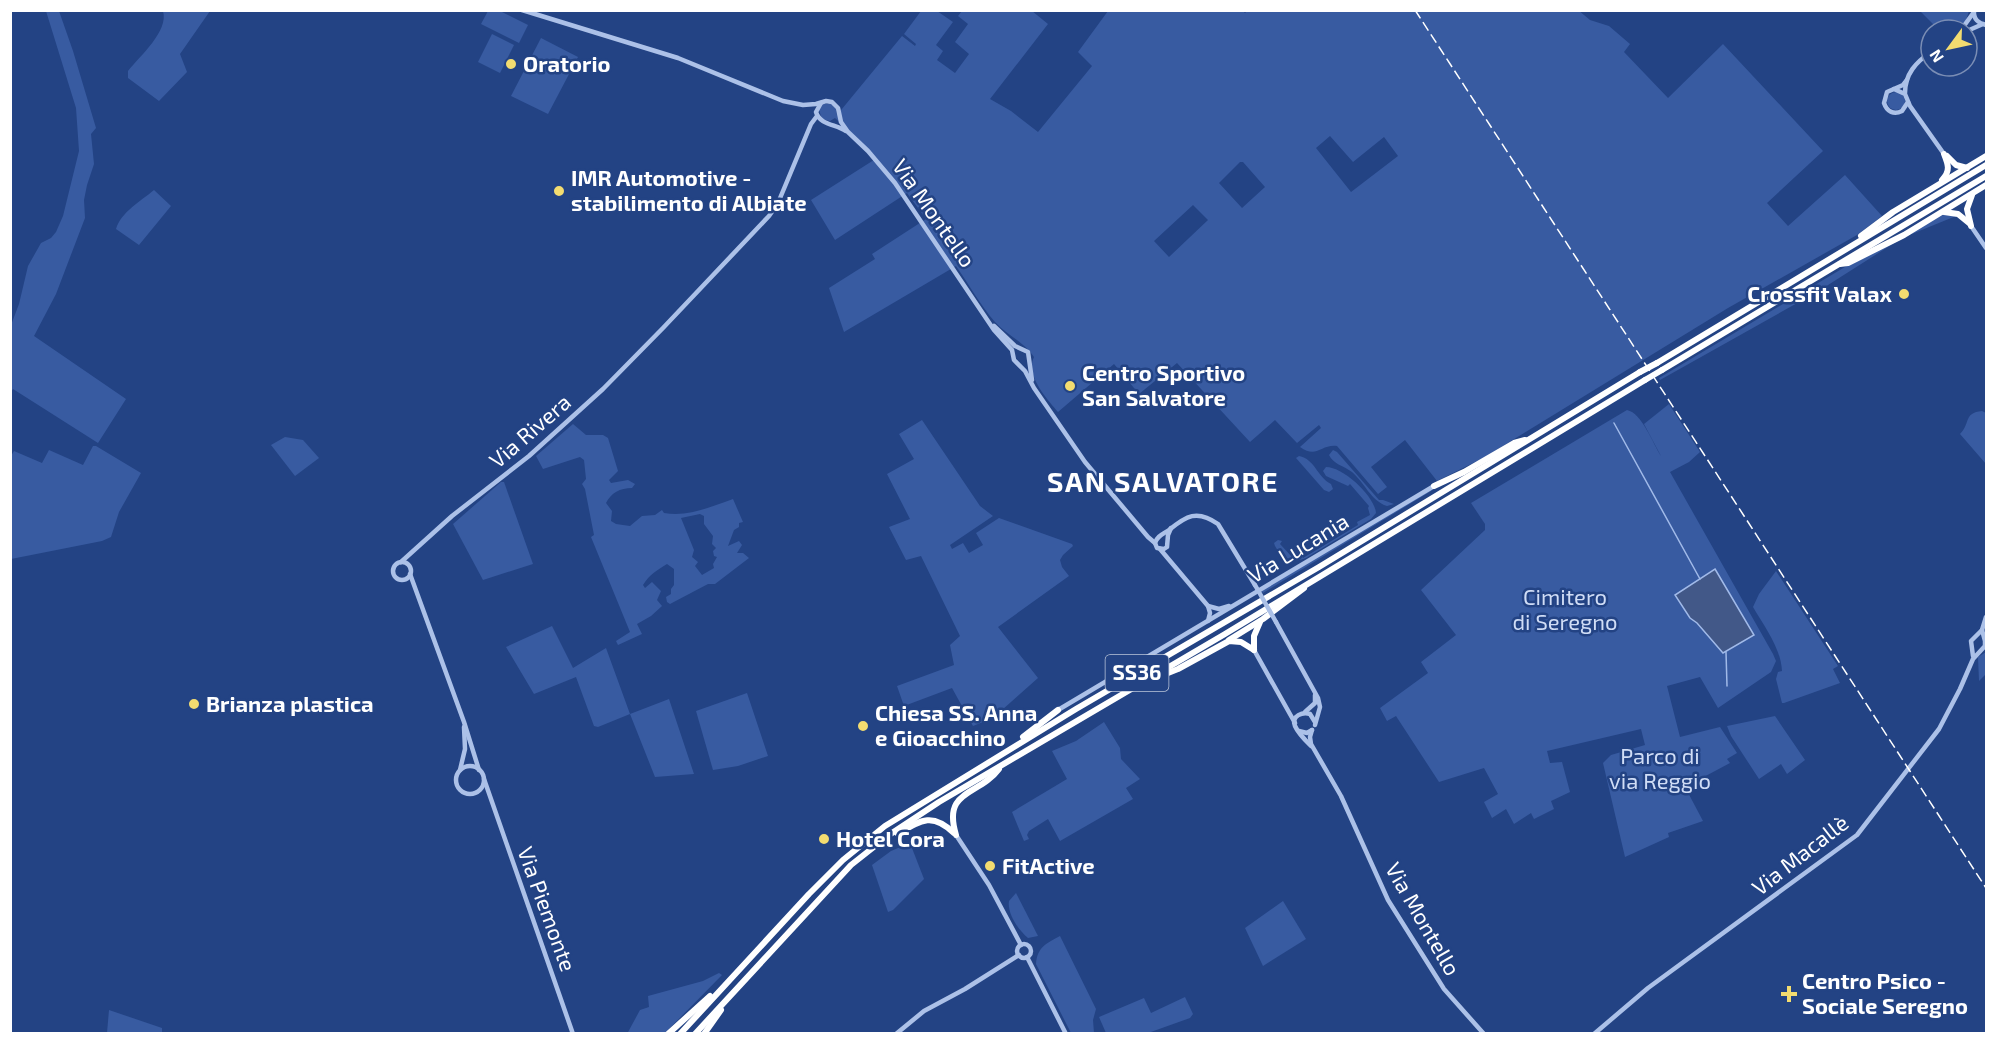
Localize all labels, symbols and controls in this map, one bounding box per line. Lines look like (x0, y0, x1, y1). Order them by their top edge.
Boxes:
north arrow (1919, 18, 1979, 78)
text: N (1925, 46, 1947, 66)
place label: Oratorio (523, 50, 610, 76)
marker: Oratorio (504, 57, 518, 71)
street label: Via Montello (888, 153, 982, 272)
place label: IMR Automotive - stabilimento di Albiate (571, 164, 807, 215)
marker: IMR Automotive - stabilimento di Albiate (552, 184, 566, 198)
place label: Crossfit Valax (1747, 280, 1893, 306)
marker: Crossfit Valax (1897, 287, 1911, 301)
place label: Centro Sportivo San Salvatore (1082, 359, 1245, 410)
marker: Centro Sportivo San Salvatore (1063, 379, 1077, 393)
street label: Via Rivera (483, 388, 575, 473)
district label: SAN SALVATORE (1047, 464, 1279, 498)
street label: Via Lucania (1242, 507, 1353, 587)
park label: Cimitero di Seregno (1512, 583, 1618, 634)
road number: SS36 (1106, 655, 1168, 691)
place label: Brianza plastica (206, 690, 374, 716)
marker: Brianza plastica (187, 697, 201, 711)
place label: Chiesa SS. Anna e Gioacchino (875, 699, 1037, 750)
marker: Chiesa SS. Anna e Gioacchino (856, 719, 870, 733)
park label: Parco di via Reggio (1609, 742, 1711, 793)
street label: Via Macallè (1746, 809, 1853, 900)
place label: Hotel Cora (836, 825, 945, 851)
marker: Hotel Cora (817, 832, 831, 846)
street label: Via Piemonte (513, 843, 583, 975)
place label: FitActive (1002, 852, 1095, 878)
street label: Via Montello (1381, 857, 1467, 980)
marker: FitActive (983, 859, 997, 873)
place label: Centro Psico - Sociale Seregno (1802, 967, 1968, 1018)
marker: Centro Psico - Sociale Seregno (1780, 985, 1798, 1003)

